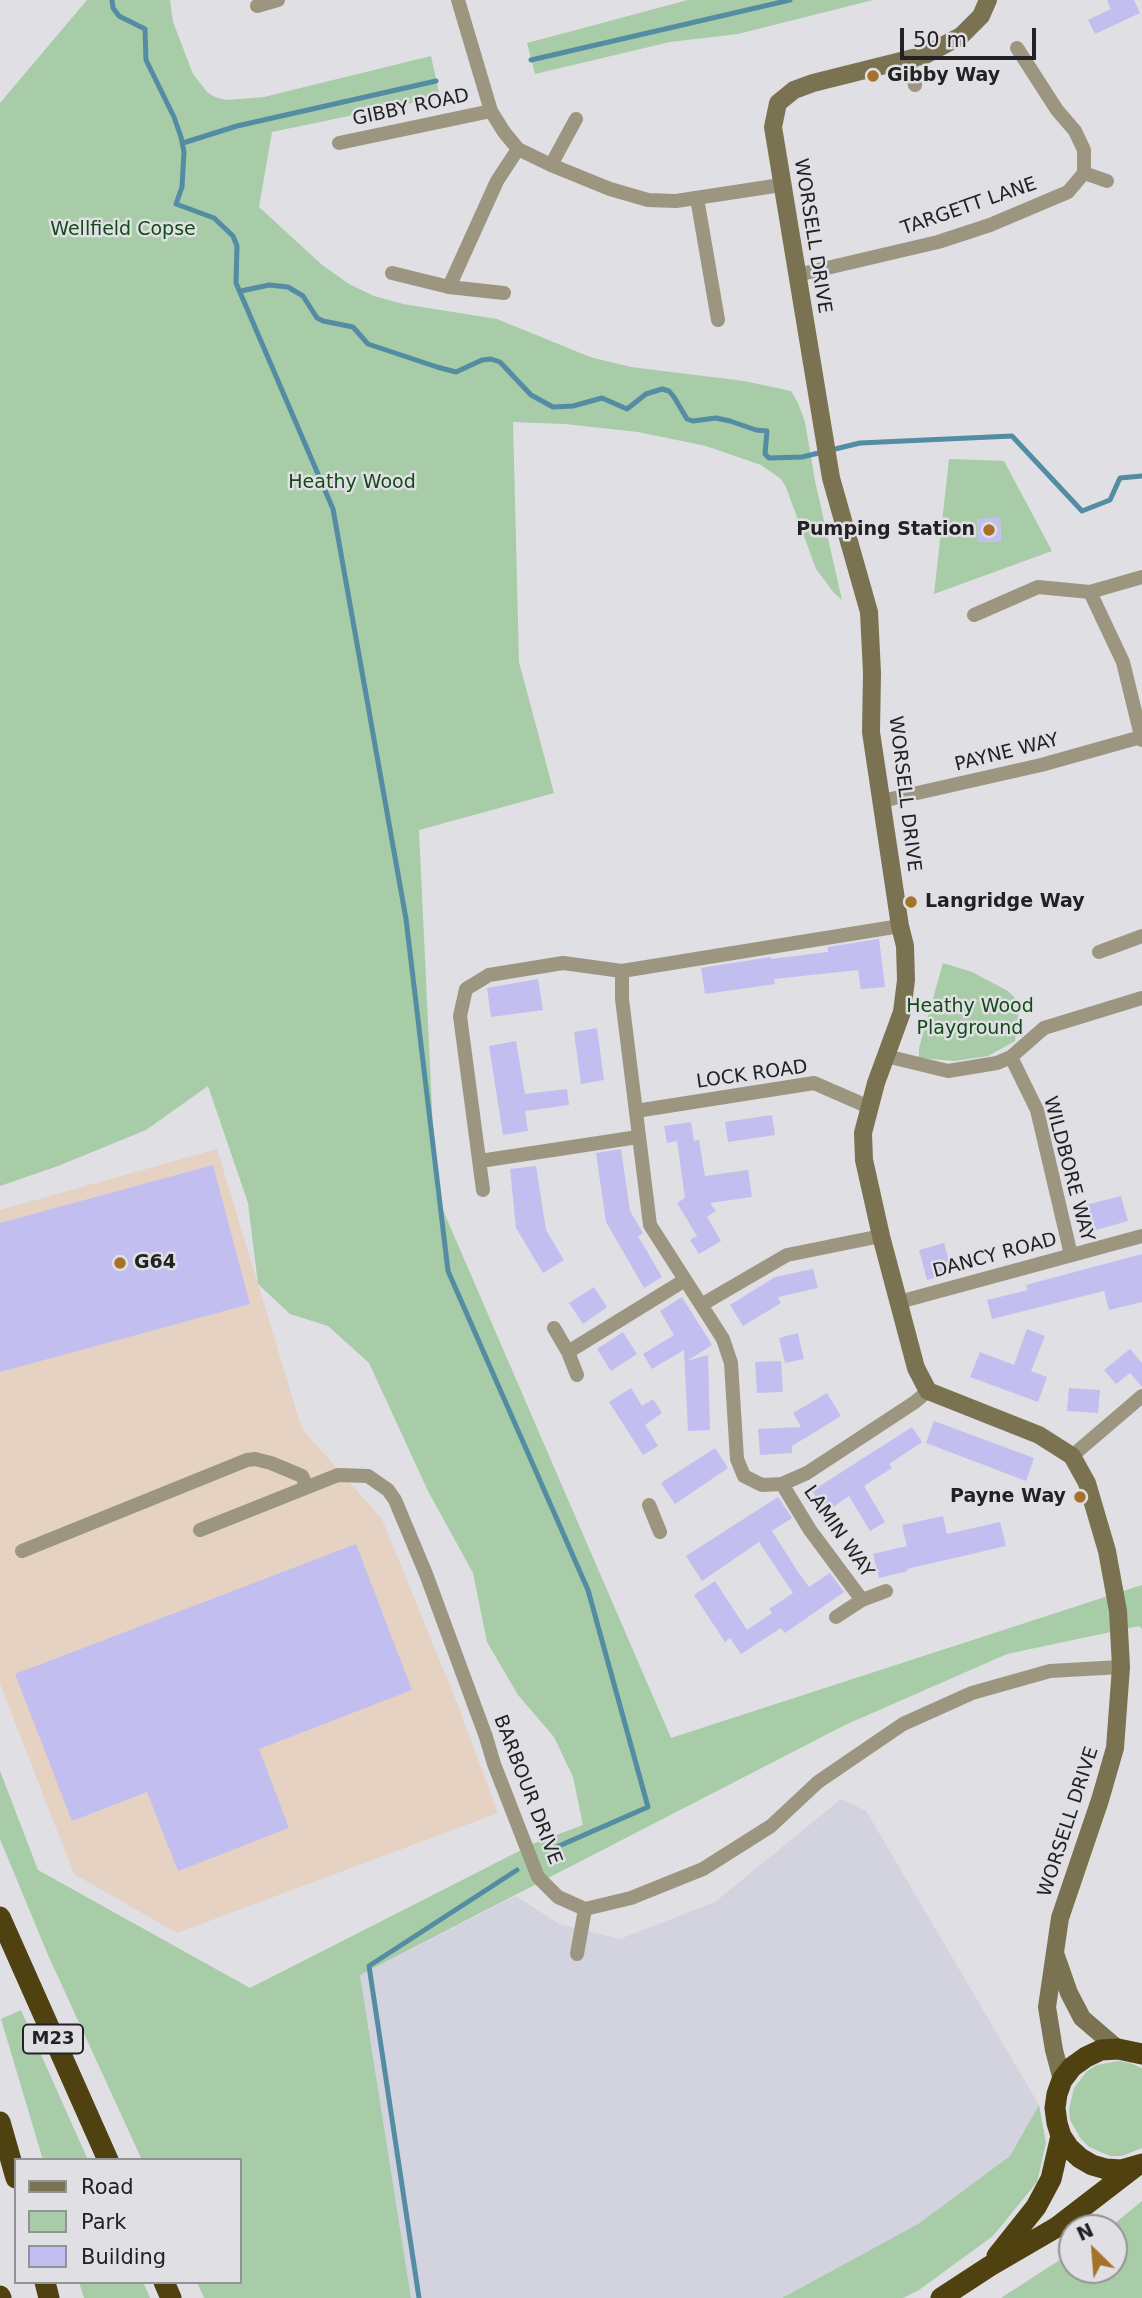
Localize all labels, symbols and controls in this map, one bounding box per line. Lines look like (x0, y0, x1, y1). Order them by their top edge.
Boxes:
scale bar (904, 14, 1040, 58)
text: 50 m (913, 28, 967, 52)
place label: Gibby Way (887, 65, 1000, 87)
marker: Gibby Way (865, 68, 881, 84)
street label: GIBBY ROAD (351, 85, 471, 131)
street label: WORSELL DRIVE (788, 157, 836, 315)
street label: TARGETT LANE (898, 173, 1040, 241)
park label: Wellfield Copse (50, 219, 196, 241)
park label: Heathy Wood (288, 472, 416, 494)
place label: Pumping Station (796, 519, 975, 541)
marker: Pumping Station (981, 522, 997, 538)
street label: WORSELL DRIVE (883, 715, 925, 873)
street label: PAYNE WAY (953, 729, 1061, 777)
place label: Langridge Way (925, 891, 1085, 913)
marker: Langridge Way (903, 894, 919, 910)
park label: Heathy Wood Playground (906, 996, 1034, 1040)
street label: LOCK ROAD (695, 1056, 809, 1094)
street label: WILDBORE WAY (1038, 1094, 1098, 1244)
street label: DANCY ROAD (930, 1228, 1060, 1284)
place label: G64 (134, 1252, 176, 1274)
marker: G64 (112, 1255, 128, 1271)
street label: LAMIN WAY (798, 1482, 878, 1582)
place label: Payne Way (950, 1486, 1066, 1508)
marker: Payne Way (1072, 1489, 1088, 1505)
street label: BARBOUR DRIVE (488, 1712, 566, 1868)
street label: WORSELL DRIVE (1034, 1744, 1104, 1900)
road number: M23 (23, 2024, 83, 2054)
legend (14, 2158, 242, 2284)
text: Road (81, 2175, 134, 2199)
text: Park (81, 2210, 126, 2234)
north arrow (1058, 2214, 1128, 2284)
text: N (1073, 2218, 1097, 2245)
text: Building (81, 2245, 166, 2269)

